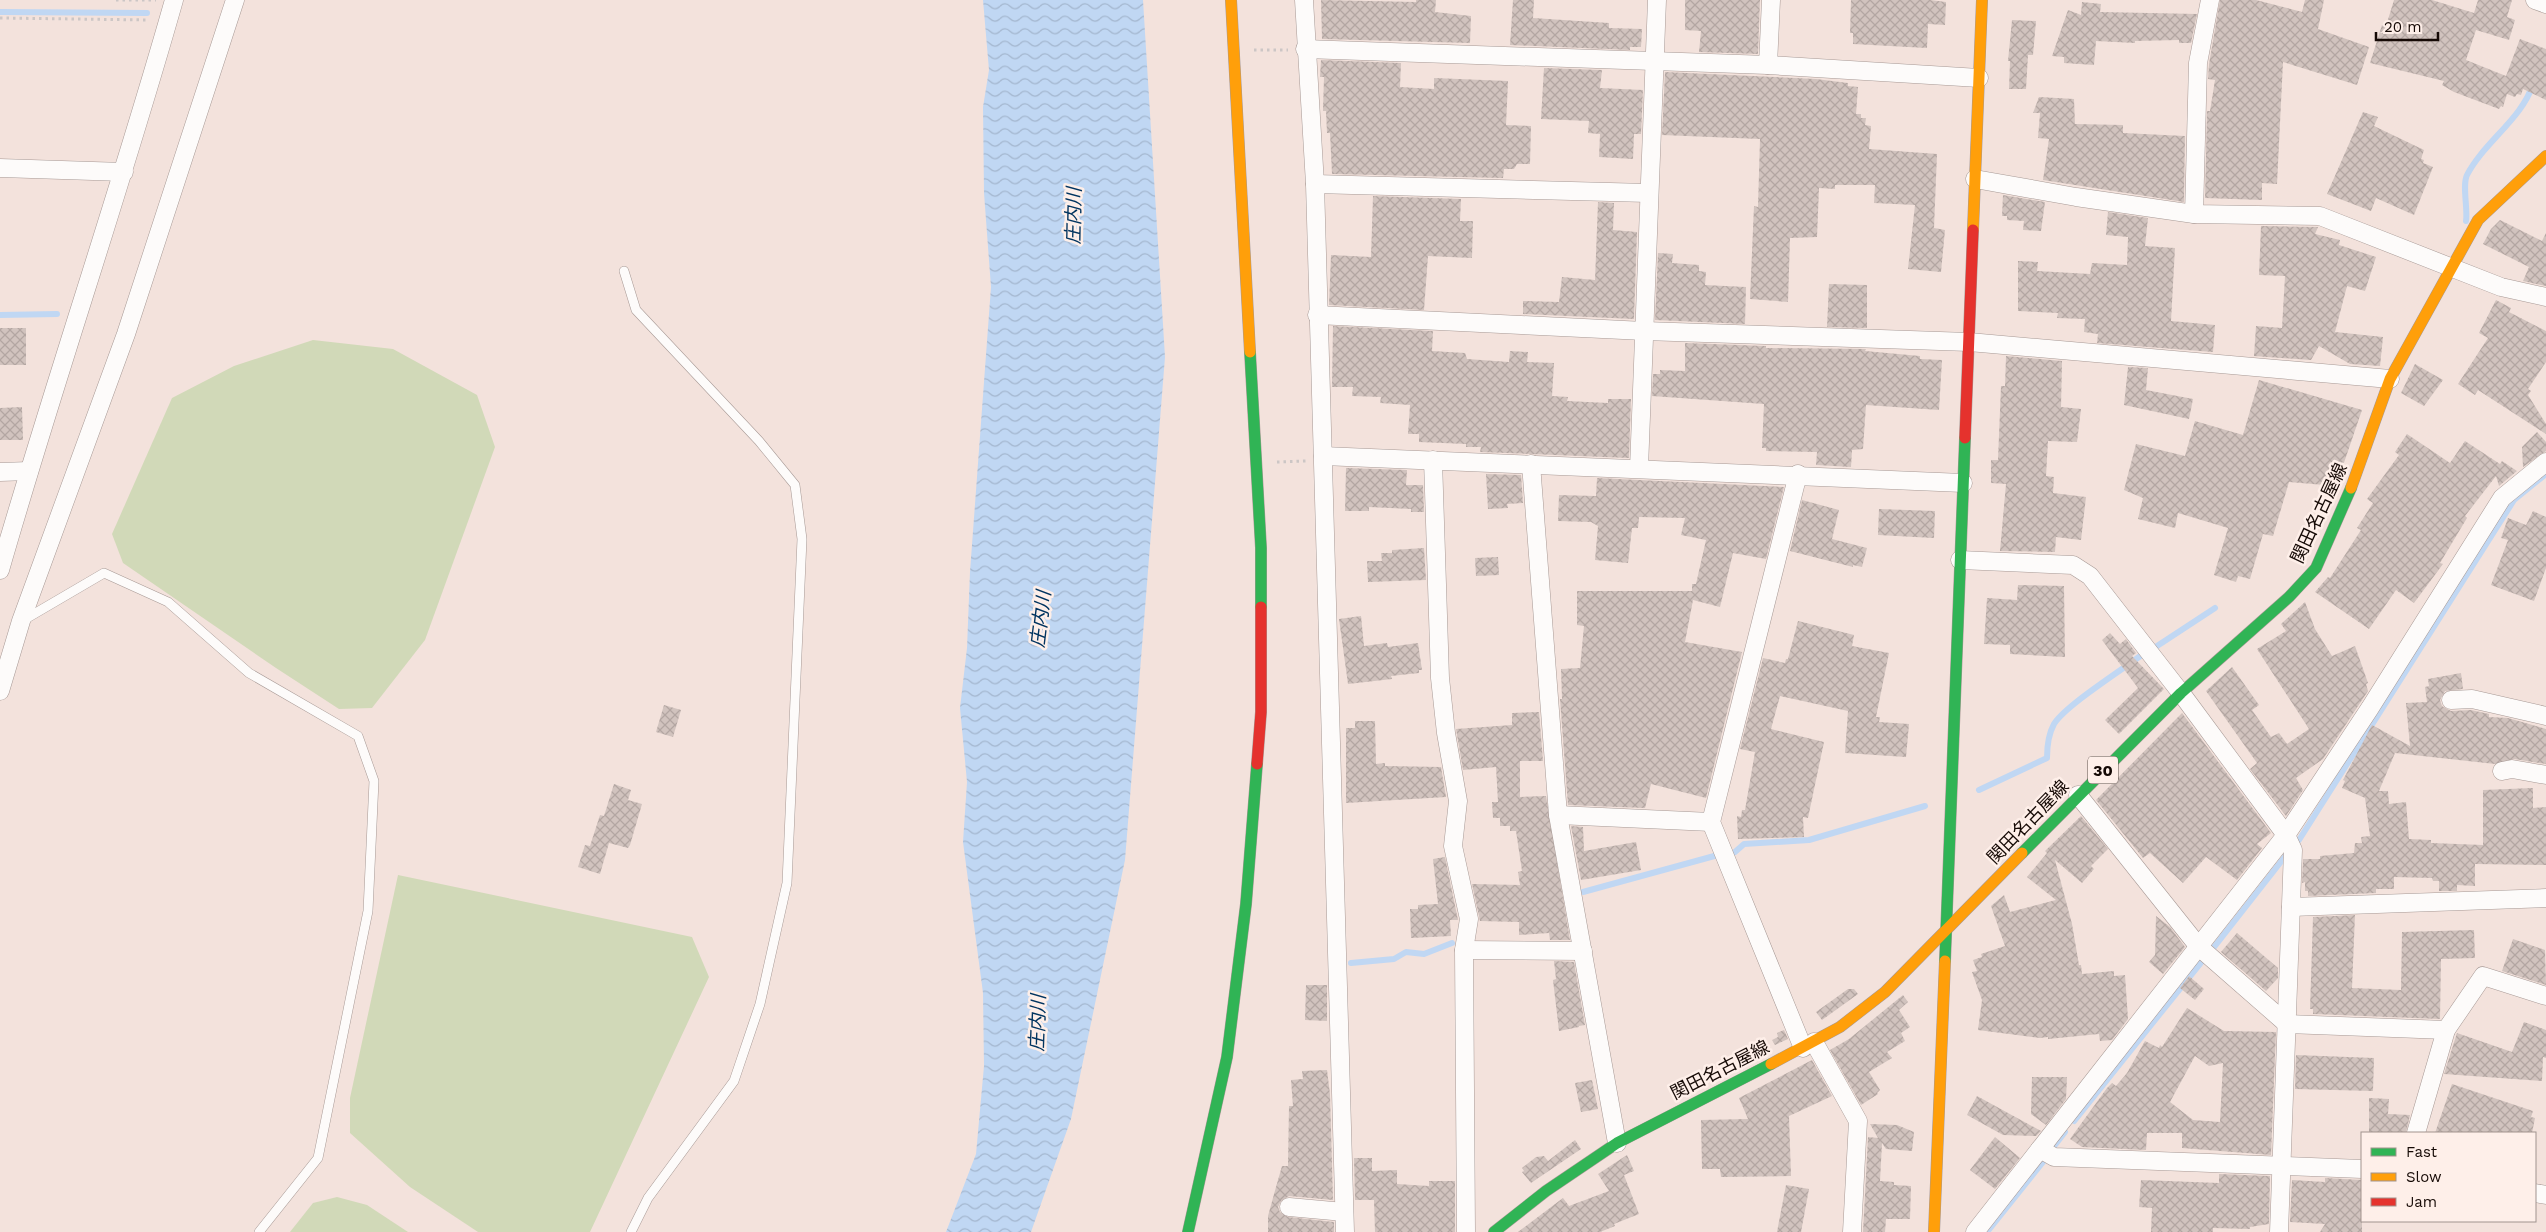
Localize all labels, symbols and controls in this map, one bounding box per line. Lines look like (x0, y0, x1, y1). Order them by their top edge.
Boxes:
scale bar (2376, 10, 2438, 42)
text: 20 m (2384, 18, 2422, 36)
water label: 庄内川 (1062, 185, 1086, 245)
street label: 関田名古屋線 (2286, 459, 2351, 566)
water label: 庄内川 (1026, 587, 1056, 649)
road number: 30 (2088, 756, 2118, 784)
street label: 関田名古屋線 (1983, 776, 2073, 868)
water label: 庄内川 (1025, 992, 1050, 1052)
street label: 関田名古屋線 (1667, 1036, 1773, 1103)
legend (2361, 1132, 2536, 1222)
text: Fast (2406, 1143, 2438, 1161)
text: Slow (2406, 1168, 2442, 1186)
text: Jam (2406, 1193, 2437, 1211)

